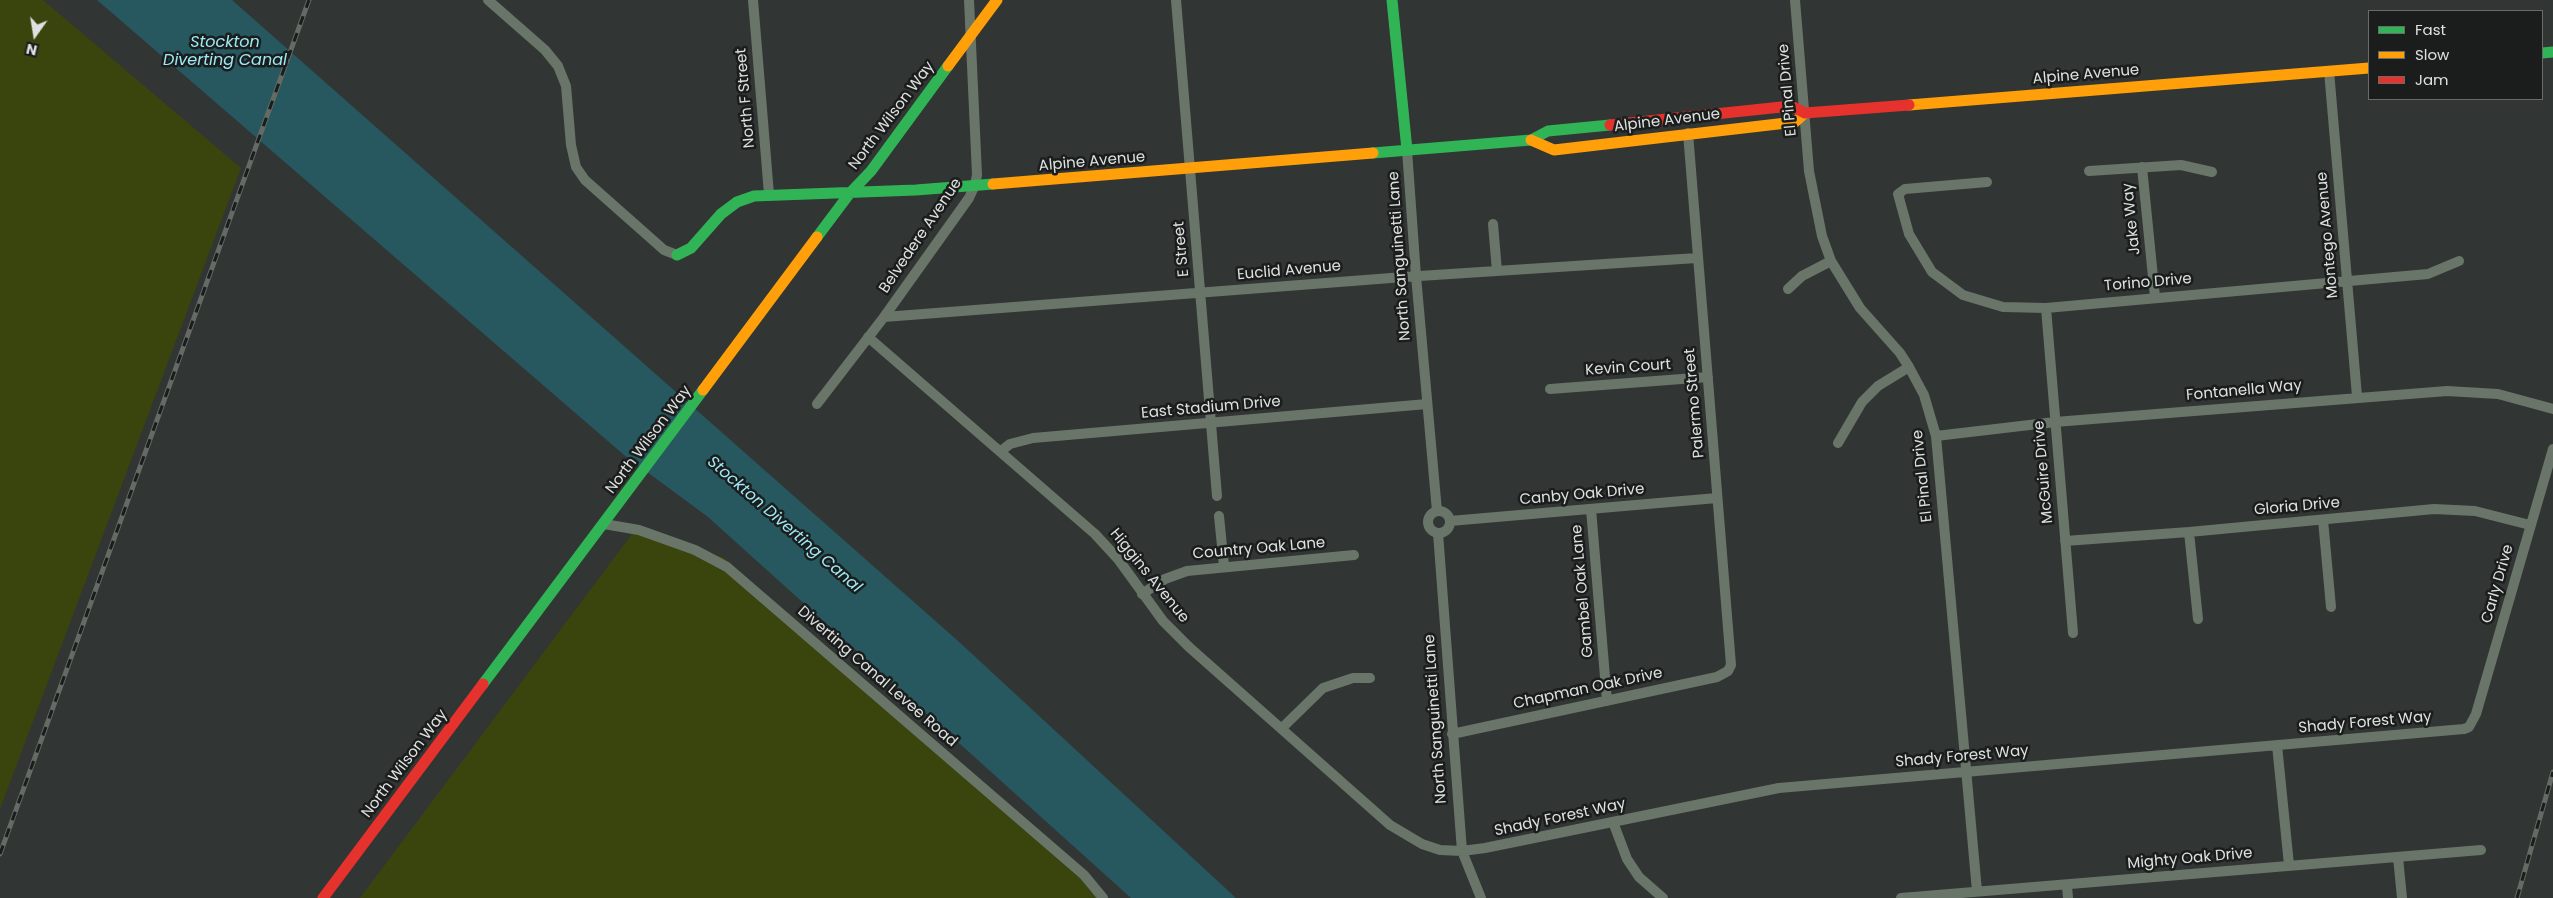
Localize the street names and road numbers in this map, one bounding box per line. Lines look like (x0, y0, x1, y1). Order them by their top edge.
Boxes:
street label: El Pinal Drive (1775, 43, 1801, 137)
street label: North F Street (733, 47, 759, 149)
street label: North Wilson Way (845, 58, 939, 174)
street label: Alpine Avenue (2032, 61, 2140, 89)
street label: Alpine Avenue (1613, 106, 1721, 136)
street label: Alpine Avenue (1038, 148, 1146, 176)
street label: North Sanguinetti Lane (1385, 171, 1415, 341)
street label: Montego Avenue (2314, 171, 2342, 299)
street label: Belvedere Avenue (876, 175, 966, 297)
street label: Jake Way (2119, 182, 2145, 256)
street label: E Street (1171, 221, 1193, 277)
street label: Euclid Avenue (1236, 257, 1342, 285)
street label: Torino Drive (2103, 270, 2193, 296)
street label: Palermo Street (1681, 347, 1709, 459)
street label: Kevin Court (1585, 356, 1671, 380)
street label: Fontanella Way (2185, 377, 2303, 405)
street label: North Wilson Way (602, 382, 696, 498)
street label: East Stadium Drive (1140, 393, 1282, 423)
street label: McGuire Drive (2031, 420, 2057, 524)
street label: El Pinal Drive (1909, 429, 1937, 523)
street label: Canby Oak Drive (1519, 481, 1645, 509)
street label: Gloria Drive (2253, 494, 2341, 520)
street label: Gambel Oak Lane (1568, 524, 1598, 658)
street label: Higgins Avenue (1106, 525, 1192, 627)
street label: Country Oak Lane (1192, 534, 1326, 564)
street label: Carly Drive (2478, 543, 2518, 625)
street label: Diverting Canal Levee Road (794, 603, 960, 751)
street label: North Sanguinetti Lane (1421, 634, 1451, 804)
street label: Chapman Oak Drive (1512, 664, 1664, 714)
street label: North Wilson Way (358, 706, 452, 822)
street label: Shady Forest Way (2298, 708, 2432, 738)
street label: Shady Forest Way (1895, 742, 2029, 772)
street label: Shady Forest Way (1493, 795, 1627, 841)
street label: Mighty Oak Drive (2127, 845, 2253, 873)

